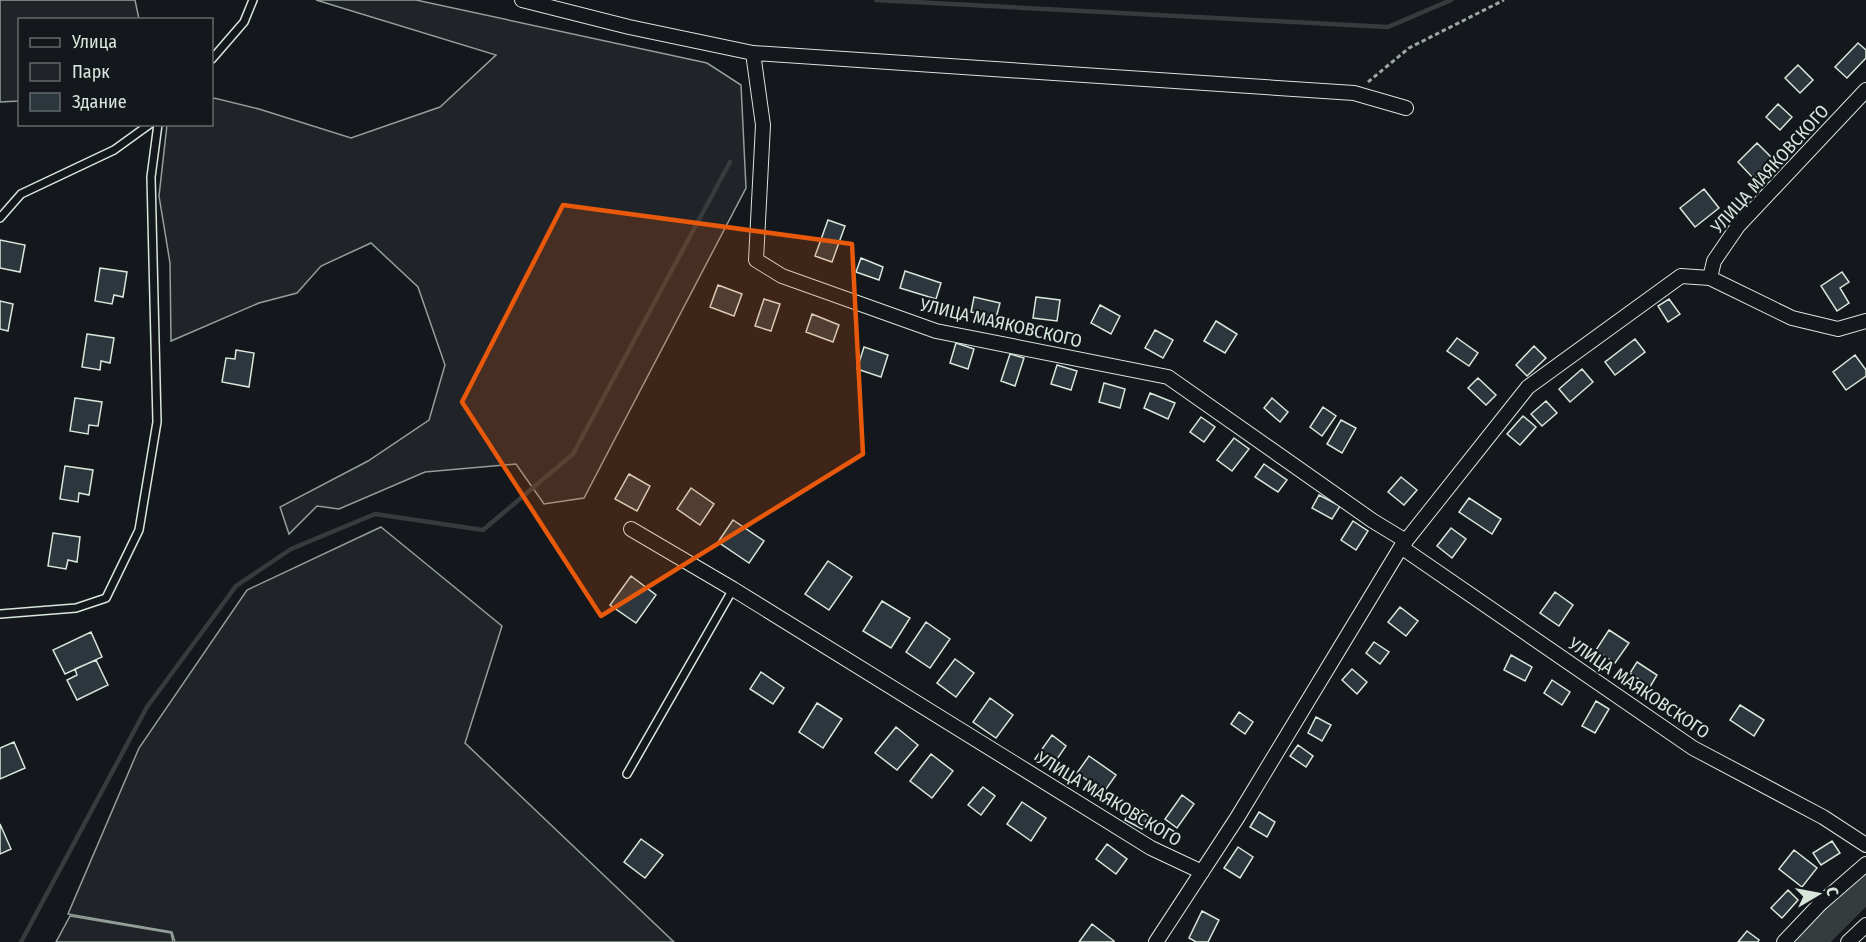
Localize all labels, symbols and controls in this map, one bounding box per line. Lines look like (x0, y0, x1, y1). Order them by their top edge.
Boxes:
legend (18, 18, 213, 126)
text: Улица (71, 31, 117, 53)
text: Парк (72, 61, 110, 83)
text: Здание (72, 91, 127, 113)
street label: УЛИЦА МАЯКОВСКОГО (1706, 100, 1834, 239)
street label: УЛИЦА МАЯКОВСКОГО (917, 293, 1084, 352)
street label: УЛИЦА МАЯКОВСКОГО (1563, 632, 1714, 743)
street label: УЛИЦА МАЯКОВСКОГО (1032, 746, 1186, 851)
north arrow (1788, 864, 1848, 924)
text: С (1822, 886, 1842, 898)

